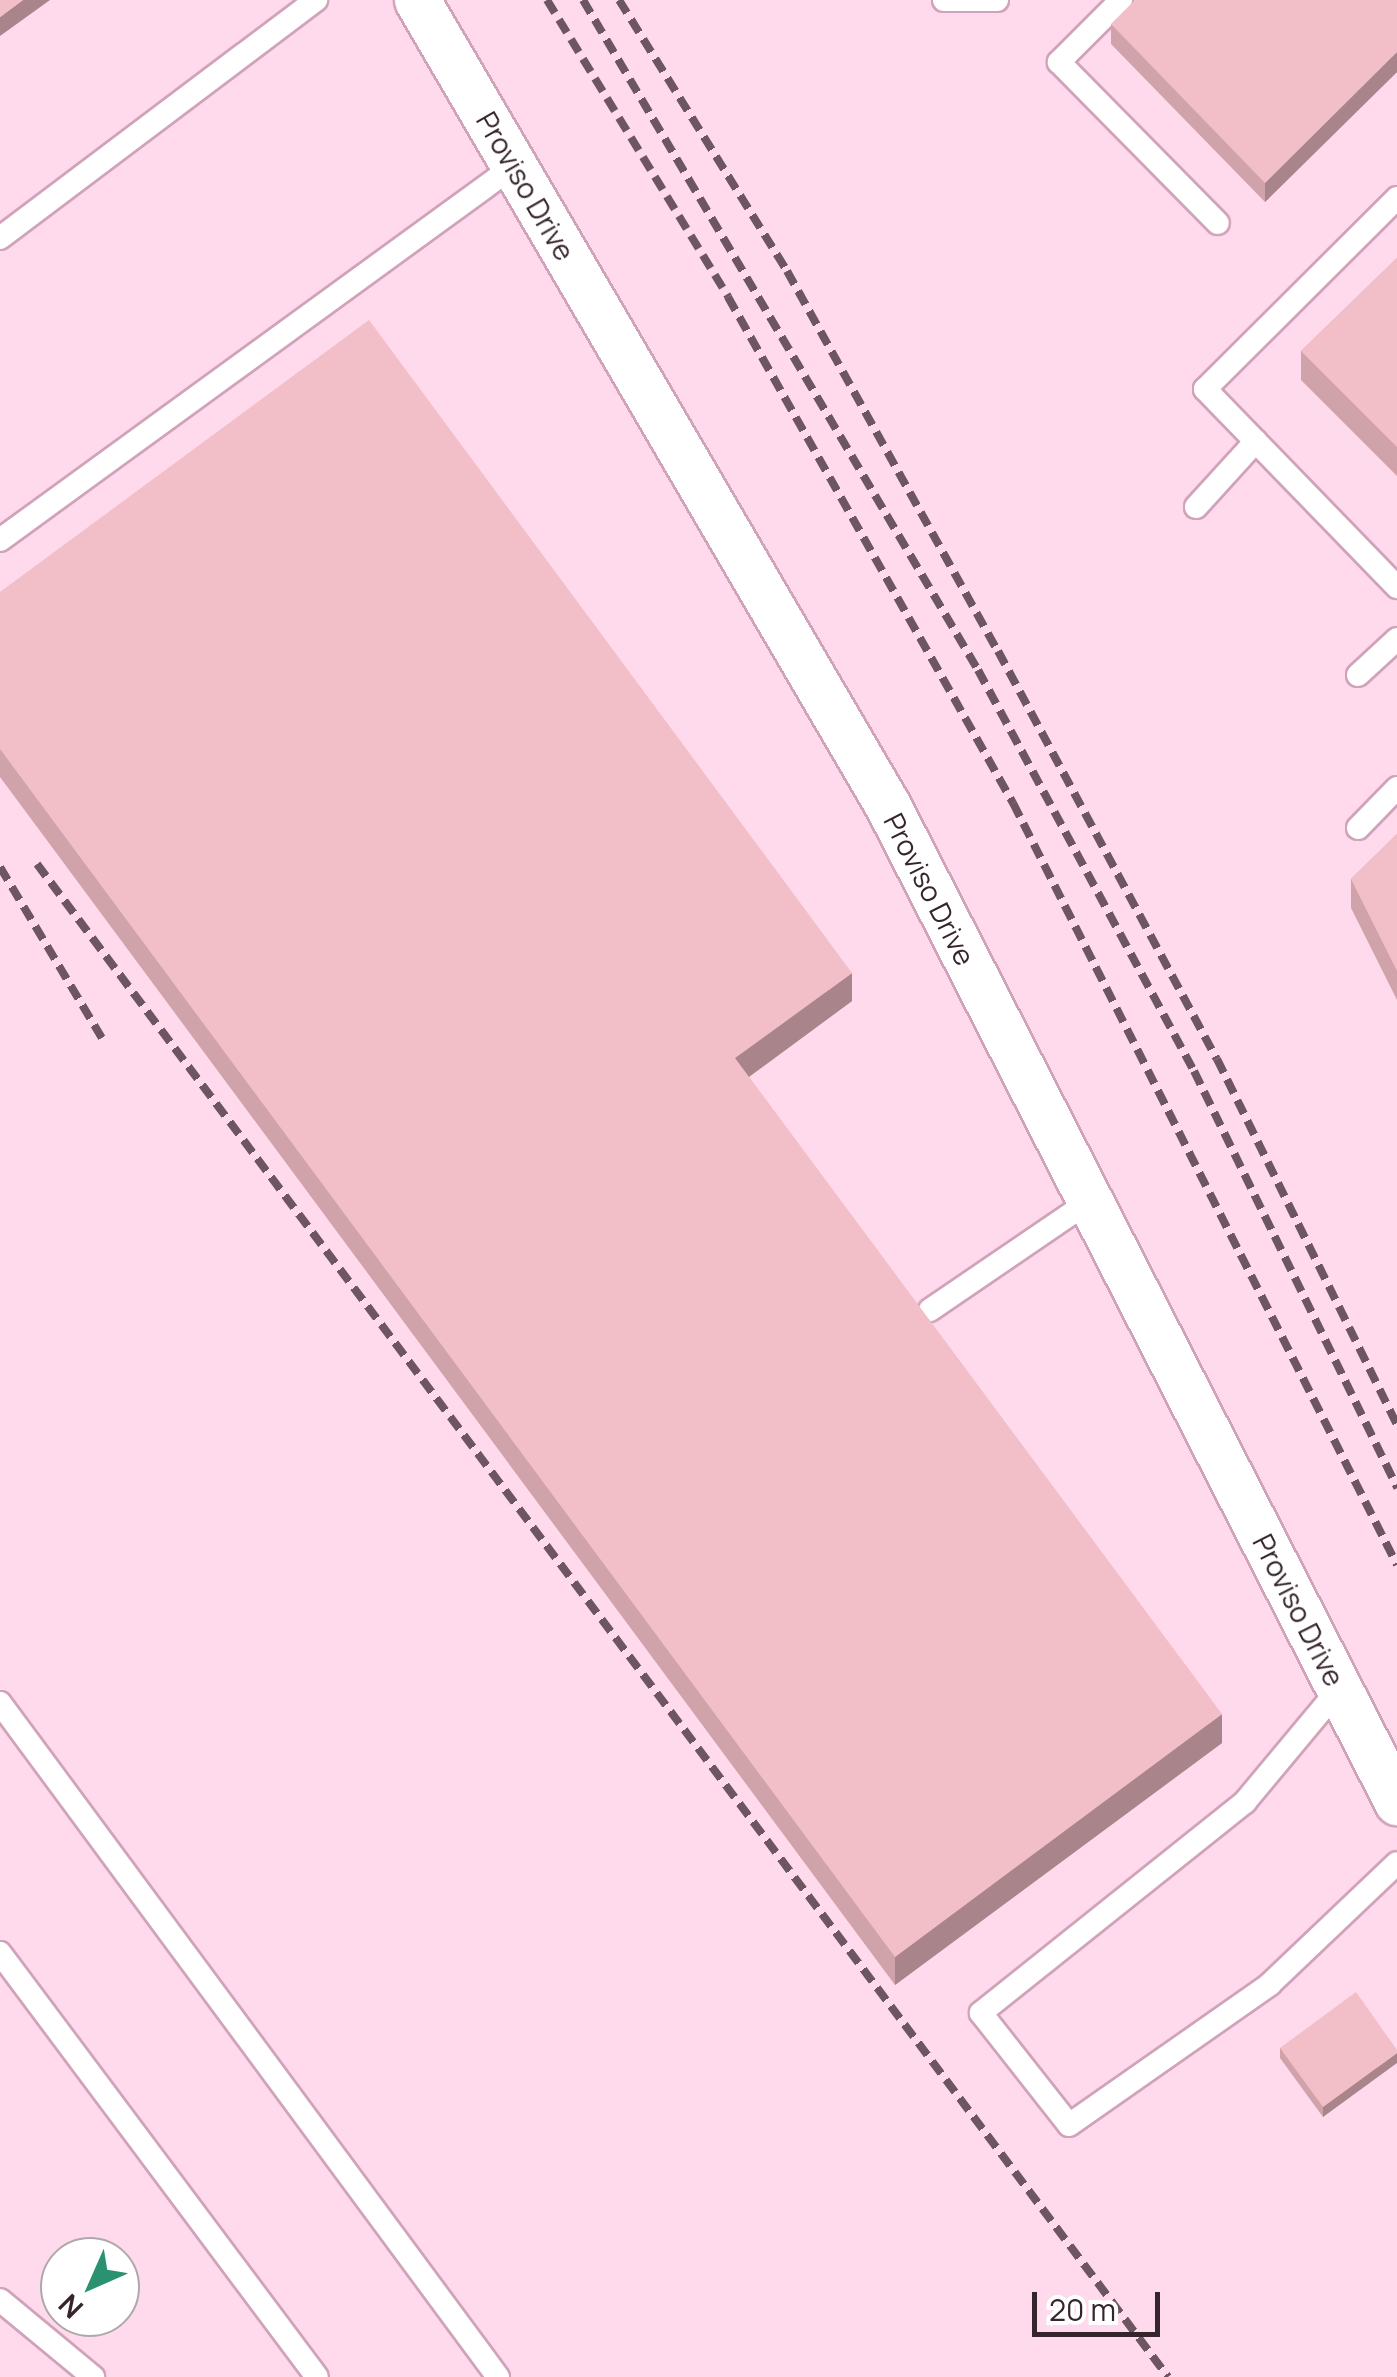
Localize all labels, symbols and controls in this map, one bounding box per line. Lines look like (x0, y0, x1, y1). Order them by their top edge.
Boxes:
street label: Proviso Drive (470, 106, 582, 266)
street label: Proviso Drive (877, 808, 983, 970)
street label: Proviso Drive (1246, 1529, 1352, 1691)
north arrow (40, 2237, 140, 2337)
scale bar (1037, 2272, 1164, 2334)
text: N (50, 2286, 91, 2327)
text: 20 m (1049, 2289, 1116, 2330)

